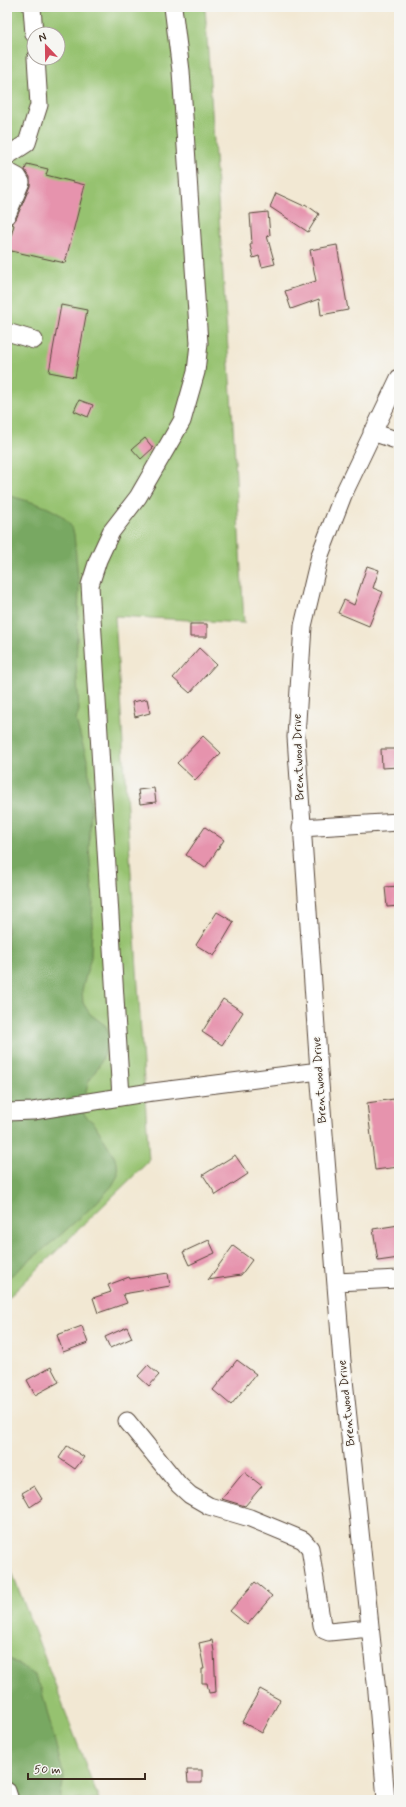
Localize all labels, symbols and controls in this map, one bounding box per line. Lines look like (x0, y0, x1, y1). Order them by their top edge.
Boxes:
north arrow (26, 26, 66, 66)
text: N (37, 30, 49, 46)
street label: Brentwood Drive (289, 713, 309, 801)
street label: Brentwood Drive (309, 1036, 331, 1124)
street label: Brentwood Drive (335, 1359, 359, 1447)
scale bar (28, 1755, 145, 1781)
text: 50 m (34, 1762, 61, 1778)

